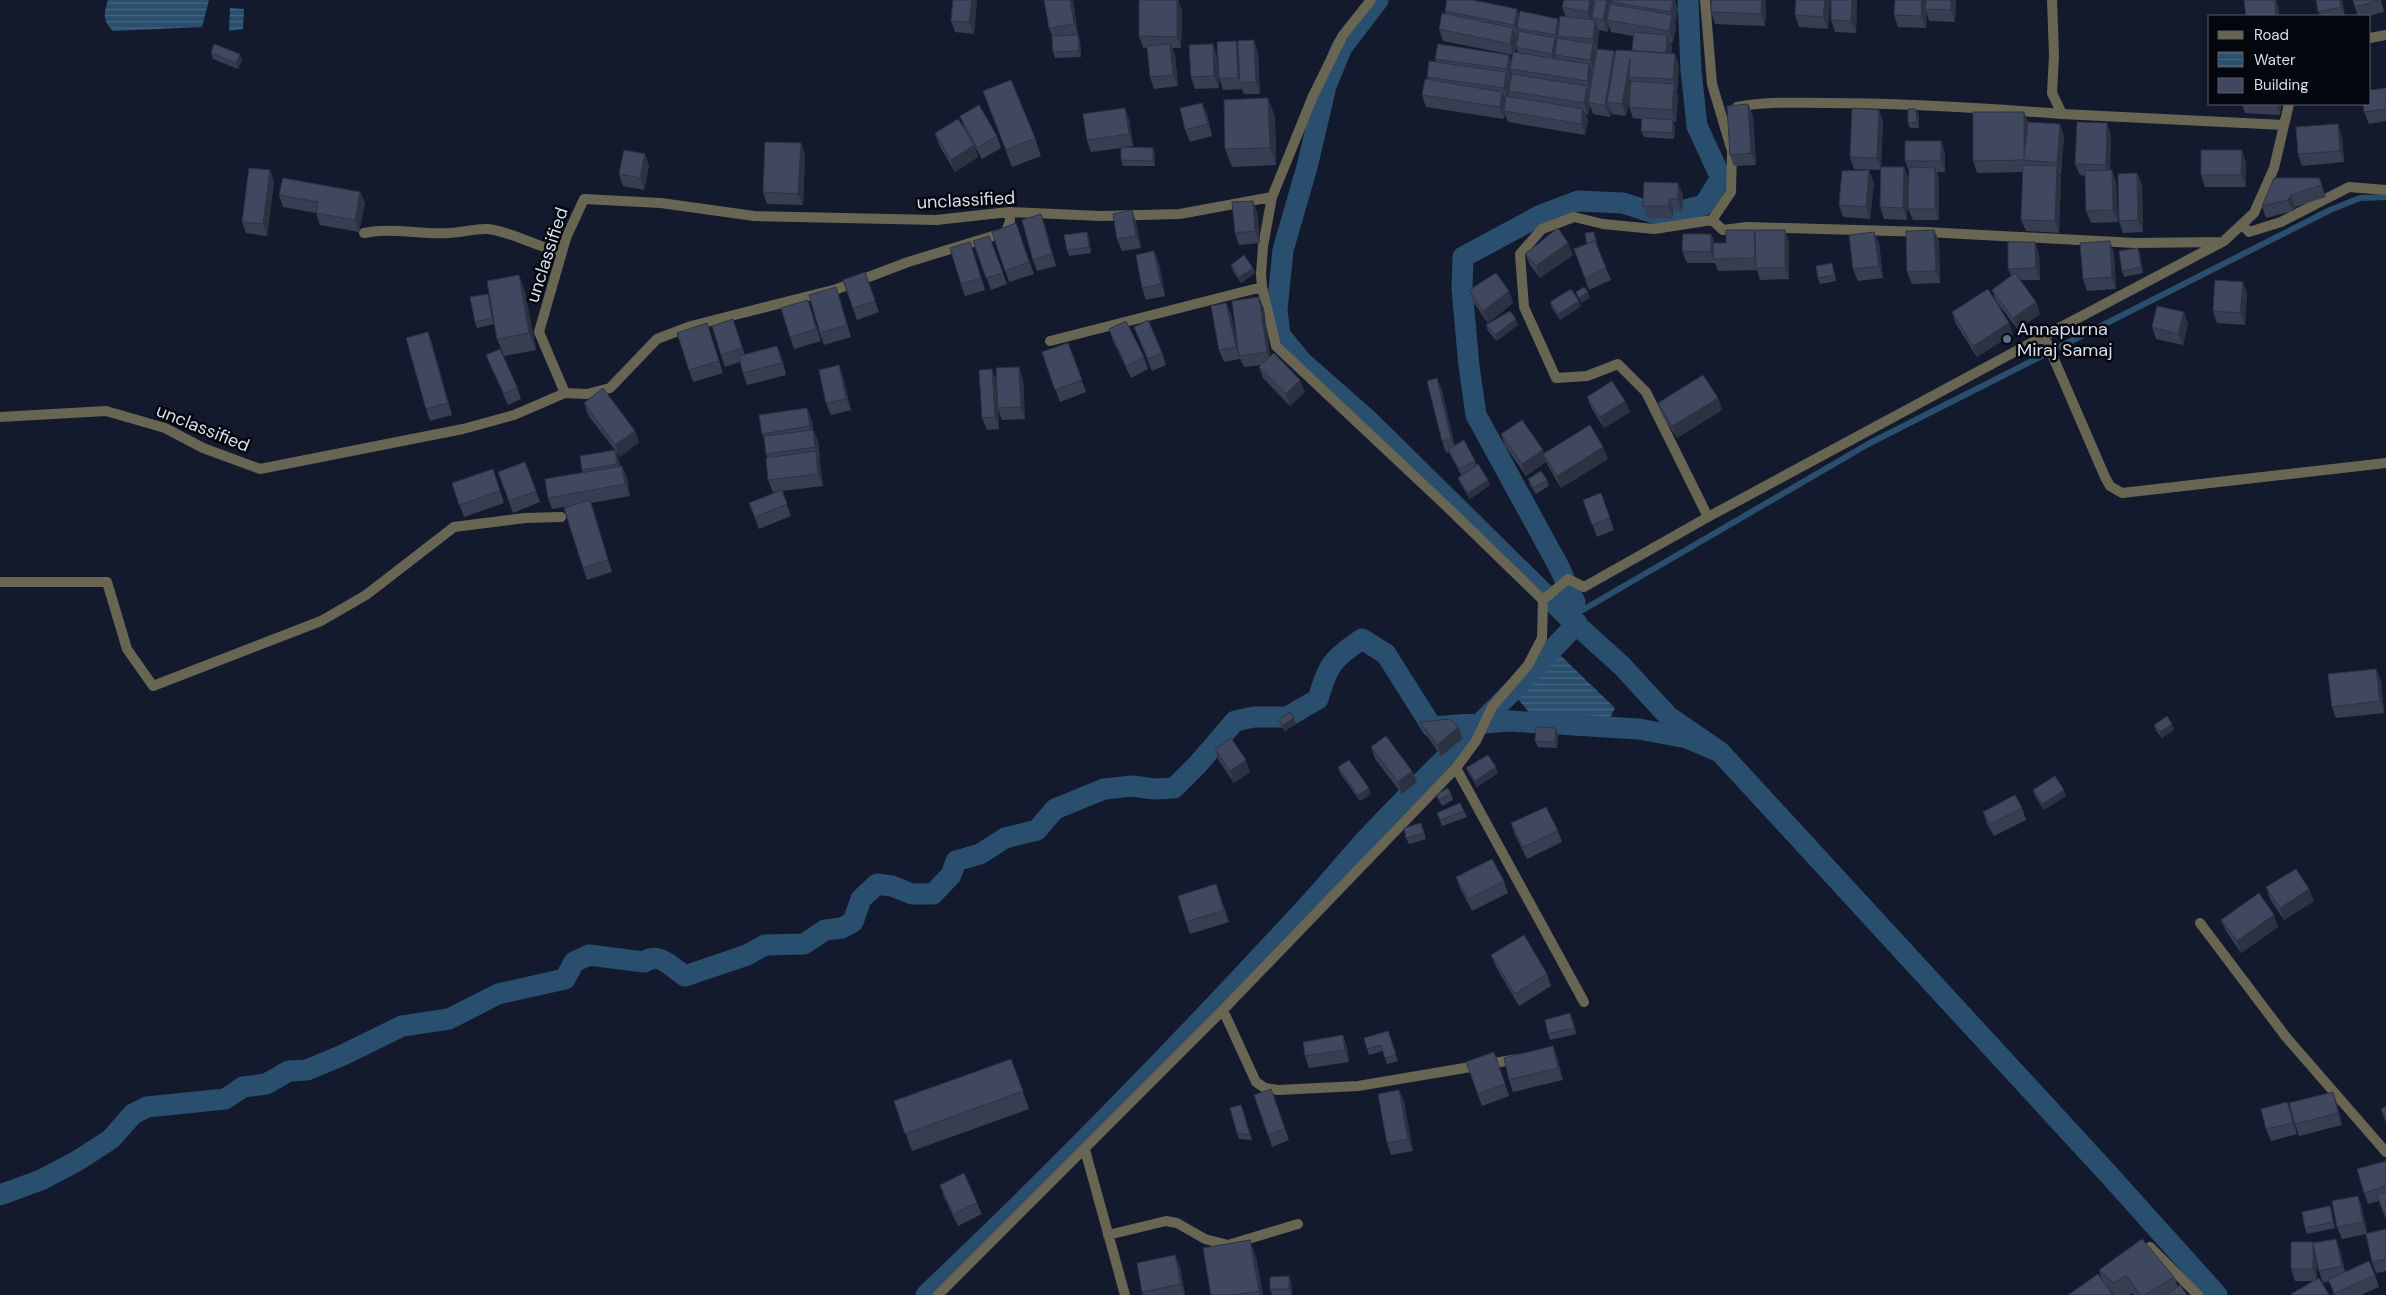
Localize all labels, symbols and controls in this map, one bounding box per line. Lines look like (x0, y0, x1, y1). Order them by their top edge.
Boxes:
legend (2208, 15, 2371, 105)
text: Road (2254, 25, 2289, 45)
text: Water (2254, 50, 2296, 70)
text: Building (2254, 75, 2309, 95)
street label: unclassified (916, 185, 1016, 215)
street label: unclassified (520, 204, 574, 306)
place label: Annapurna Miraj Samaj (2017, 317, 2113, 362)
marker: Annapurna Miraj Samaj (2001, 333, 2013, 345)
street label: unclassified (153, 398, 253, 458)

